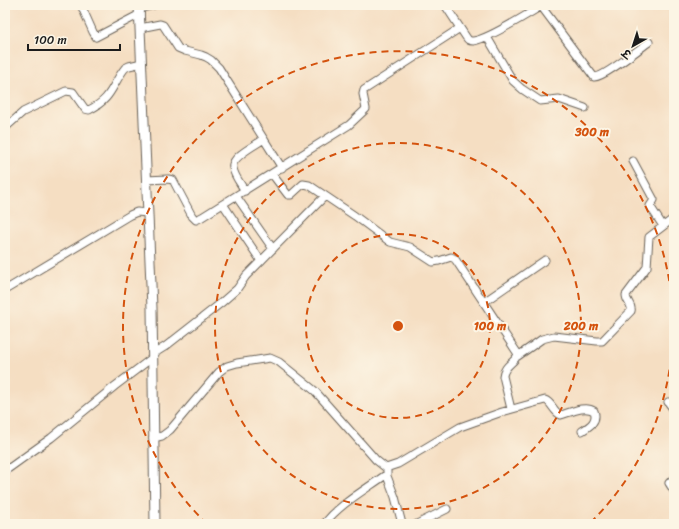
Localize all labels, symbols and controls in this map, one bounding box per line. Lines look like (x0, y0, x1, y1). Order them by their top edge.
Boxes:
scale bar (28, 26, 120, 52)
north arrow (613, 26, 653, 66)
text: 100 m (34, 29, 67, 51)
text: उ (617, 43, 637, 64)
text: 300 m (574, 121, 610, 143)
text: 100 m (474, 315, 507, 337)
text: 200 m (563, 315, 599, 337)
centre of rings (391, 319, 405, 333)

